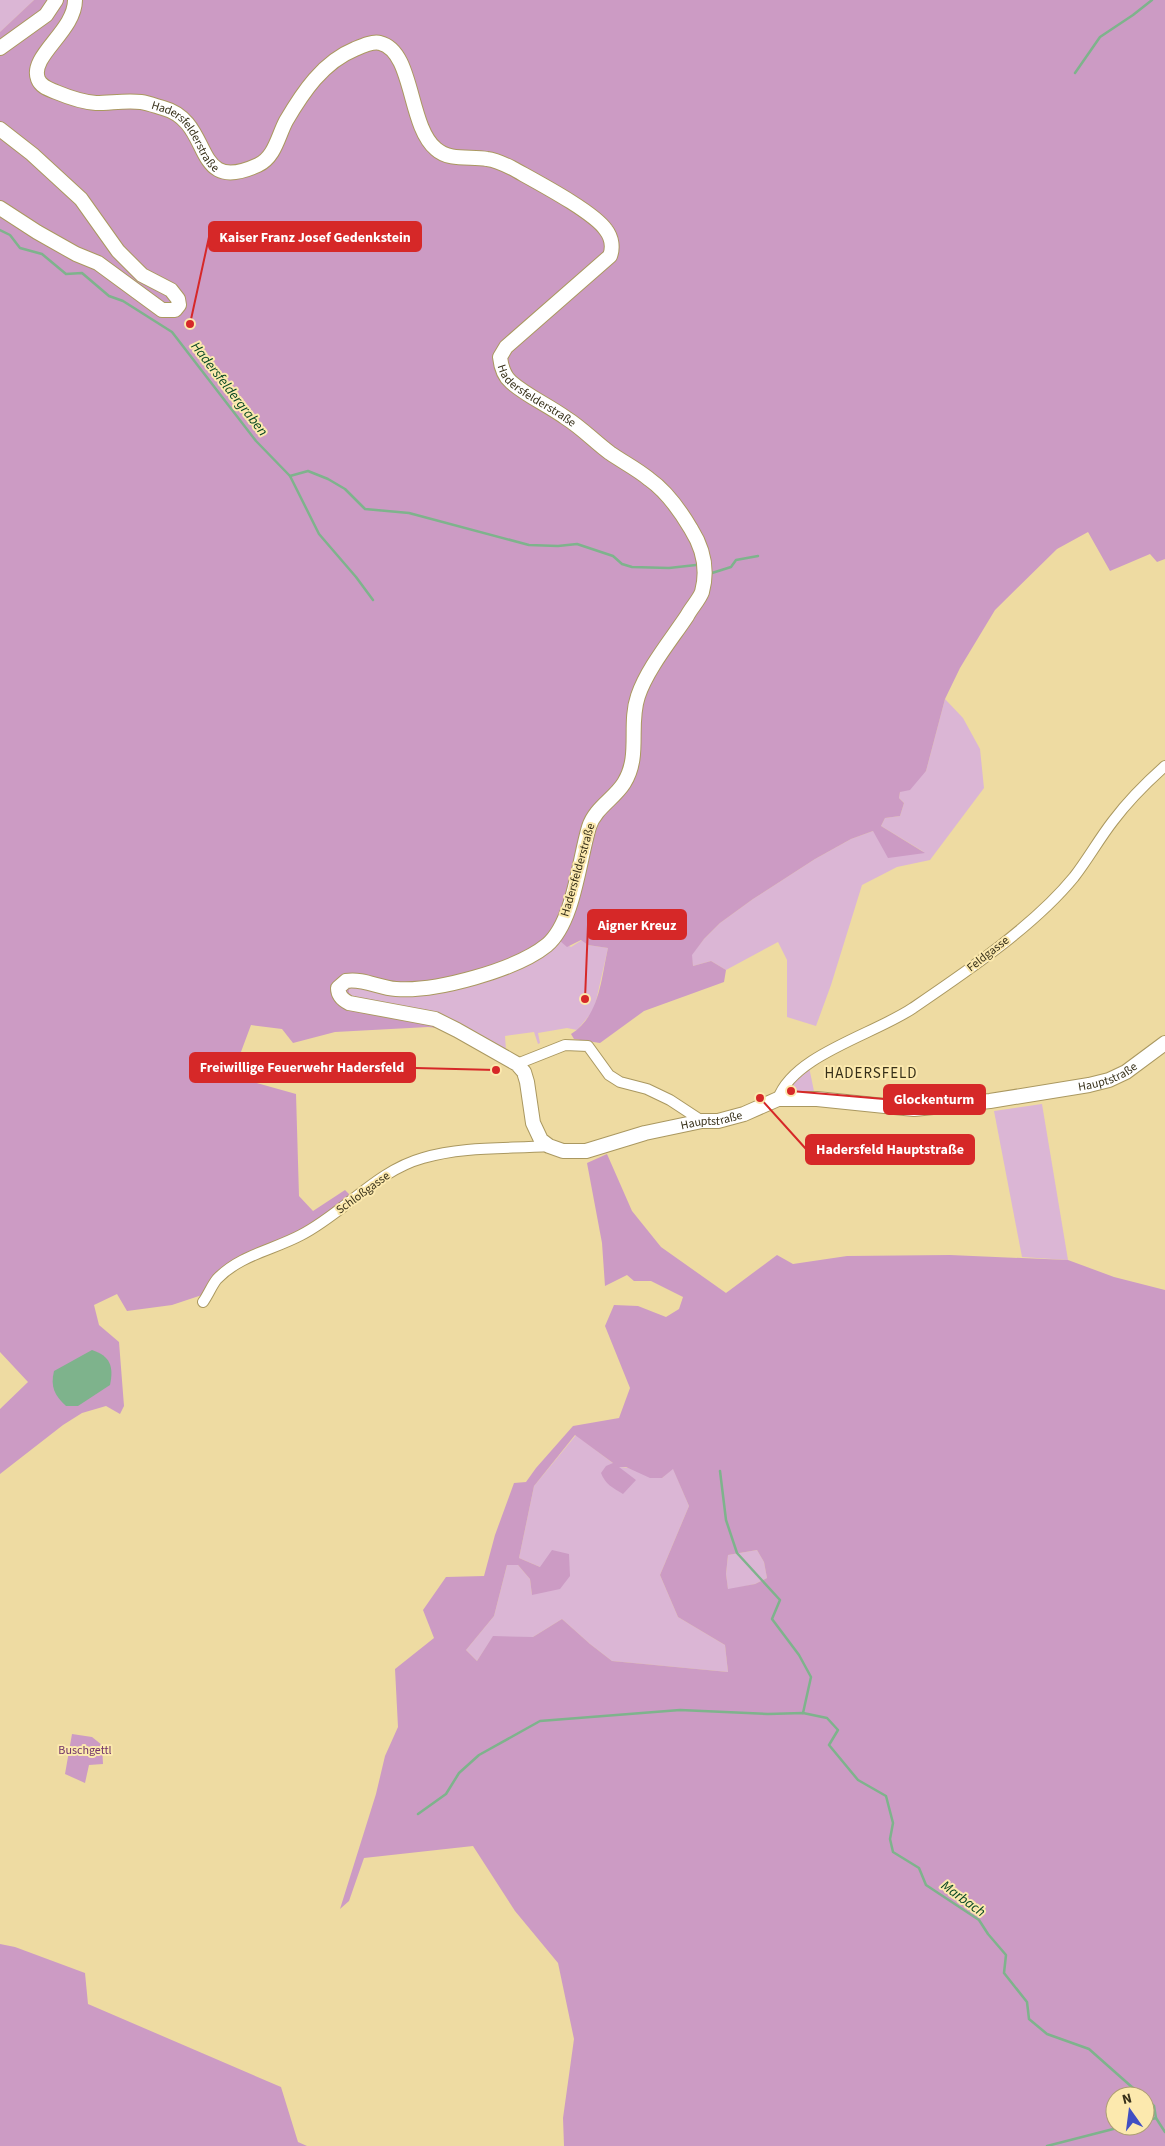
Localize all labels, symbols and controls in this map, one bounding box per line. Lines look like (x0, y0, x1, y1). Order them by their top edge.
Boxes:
street label: Hadersfelderstraße (149, 96, 223, 176)
callout: Kaiser Franz Josef Gedenkstein (209, 222, 421, 251)
text: Kaiser Franz Josef Gedenkstein (219, 228, 411, 248)
water label: Hadersfeldergraben (186, 338, 272, 440)
street label: Hadersfelderstraße (493, 362, 580, 431)
street label: Hadersfelderstraße (557, 821, 599, 919)
callout: Aigner Kreuz (588, 910, 686, 939)
text: Aigner Kreuz (597, 916, 677, 936)
street label: Feldgasse (963, 932, 1013, 976)
callout: Freiwillige Feuerwehr Hadersfeld (190, 1053, 415, 1082)
text: Freiwillige Feuerwehr Hadersfeld (200, 1058, 404, 1078)
street label: Hauptstraße (1077, 1058, 1141, 1095)
district label: HADERSFELD (824, 1063, 918, 1084)
callout: Glockenturm (884, 1085, 985, 1114)
text: Glockenturm (894, 1090, 974, 1110)
street label: Hauptstraße (679, 1106, 744, 1134)
callout: Hadersfeld Hauptstraße (806, 1135, 974, 1164)
text: Hadersfeld Hauptstraße (816, 1140, 964, 1160)
street label: Schloßgasse (333, 1168, 393, 1218)
park label: Buschgettl (58, 1742, 112, 1759)
water label: Marbach (937, 1876, 989, 1922)
north arrow (1105, 2086, 1155, 2136)
text: N (1120, 2089, 1134, 2110)

